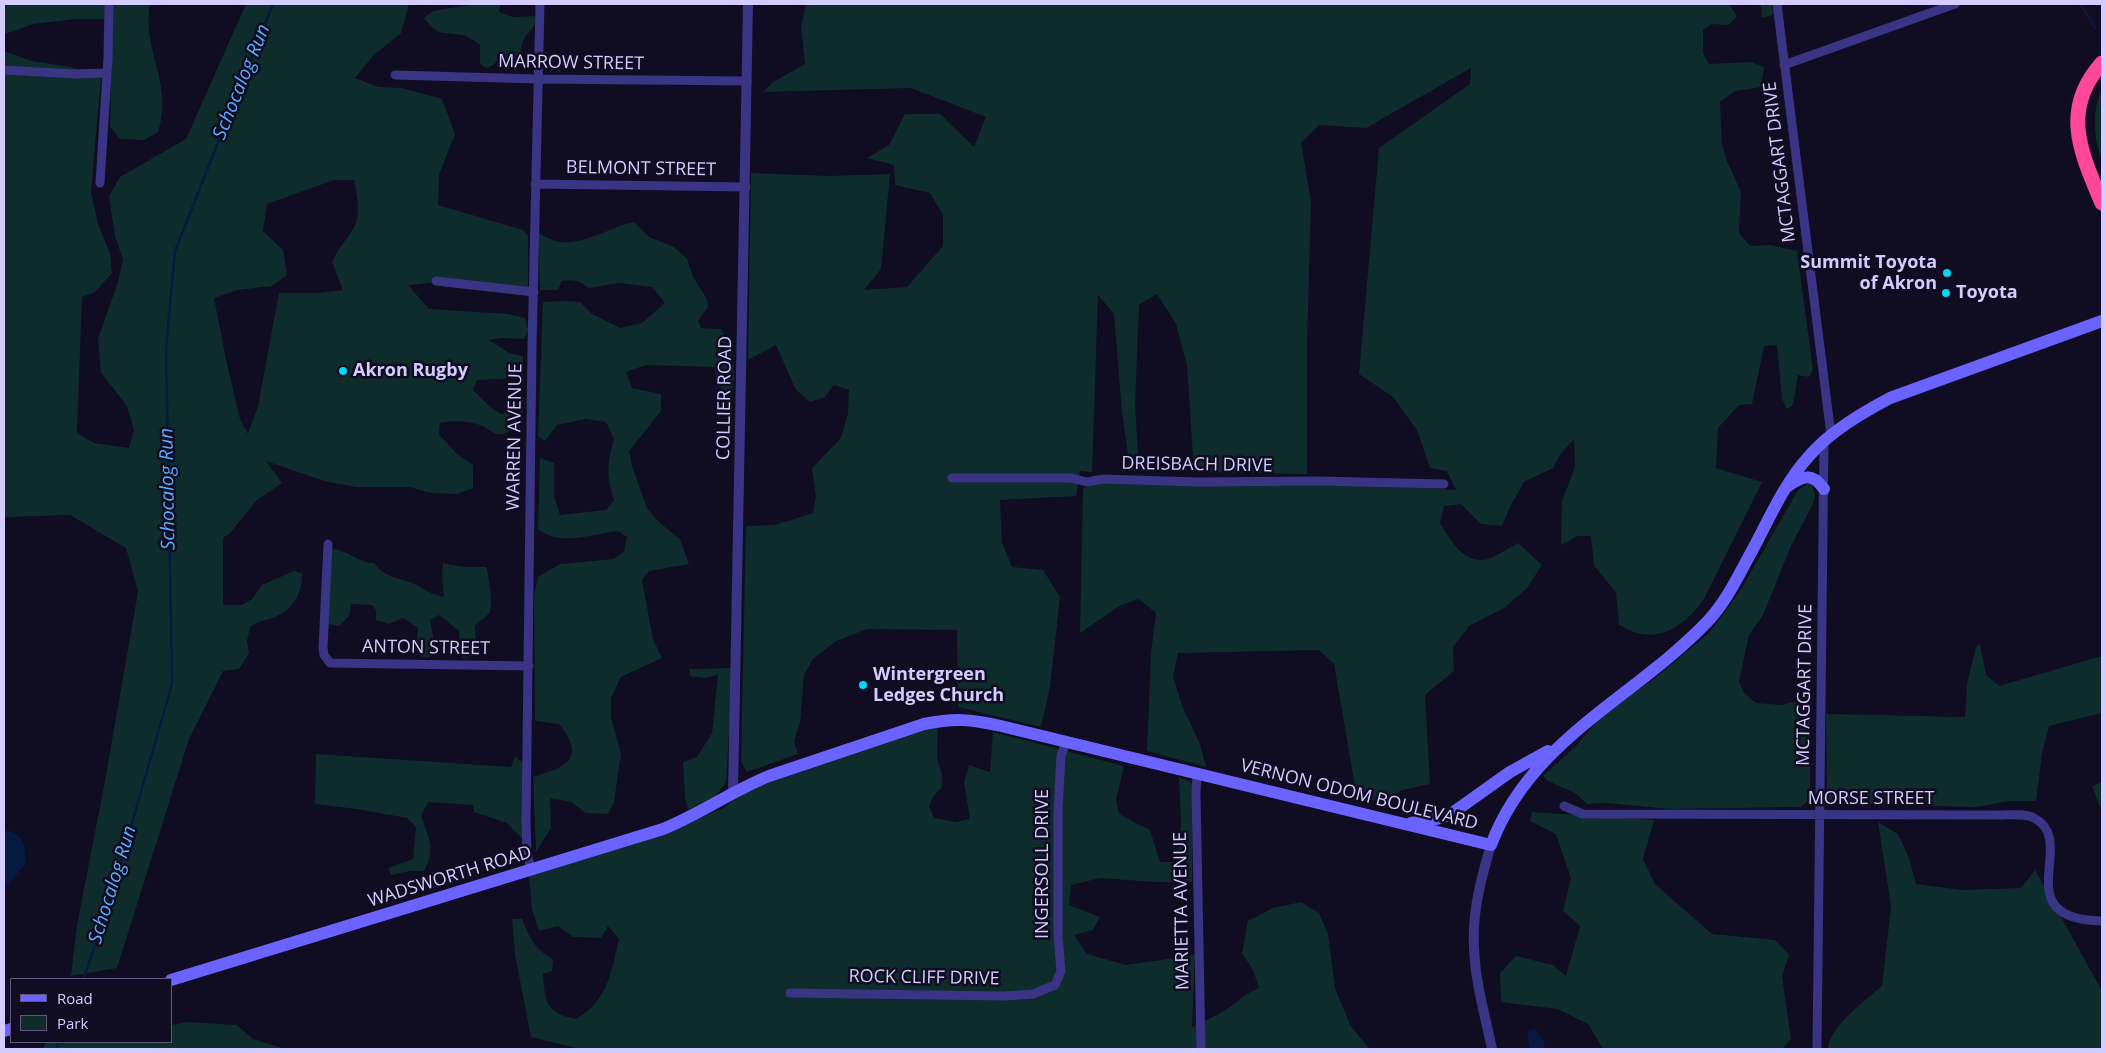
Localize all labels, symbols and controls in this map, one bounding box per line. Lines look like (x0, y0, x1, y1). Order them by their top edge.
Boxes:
water label: Schocalog Run (209, 21, 275, 143)
street label: MARROW STREET (498, 51, 644, 75)
street label: MCTAGGART DRIVE (1759, 80, 1801, 244)
street label: BELMONT STREET (566, 157, 716, 181)
place label: Summit Toyota of Akron (1800, 252, 1937, 294)
marker: Summit Toyota of Akron (1941, 267, 1953, 279)
place label: Toyota (1956, 282, 2018, 304)
marker: Toyota (1940, 287, 1952, 299)
street label: COLLIER ROAD (713, 336, 737, 460)
place label: Akron Rugby (353, 360, 468, 382)
street label: WARREN AVENUE (503, 363, 527, 511)
marker: Akron Rugby (337, 365, 349, 377)
water label: Schocalog Run (156, 428, 180, 550)
street label: DREISBACH DRIVE (1121, 453, 1273, 477)
street label: MCTAGGART DRIVE (1793, 604, 1817, 766)
street label: ANTON STREET (362, 636, 490, 660)
place label: Wintergreen Ledges Church (873, 664, 1004, 706)
marker: Wintergreen Ledges Church (857, 679, 869, 691)
street label: VERNON ODOM BOULEVARD (1238, 755, 1480, 835)
street label: MORSE STREET (1808, 788, 1934, 810)
street label: INGERSOLL DRIVE (1032, 789, 1054, 939)
water label: Schocalog Run (84, 823, 142, 947)
street label: MARIETTA AVENUE (1170, 832, 1194, 990)
street label: WADSWORTH ROAD (366, 842, 534, 912)
street label: ROCK CLIFF DRIVE (848, 966, 1000, 990)
legend (10, 978, 172, 1043)
text: Road (57, 988, 93, 1008)
text: Park (57, 1013, 88, 1033)

